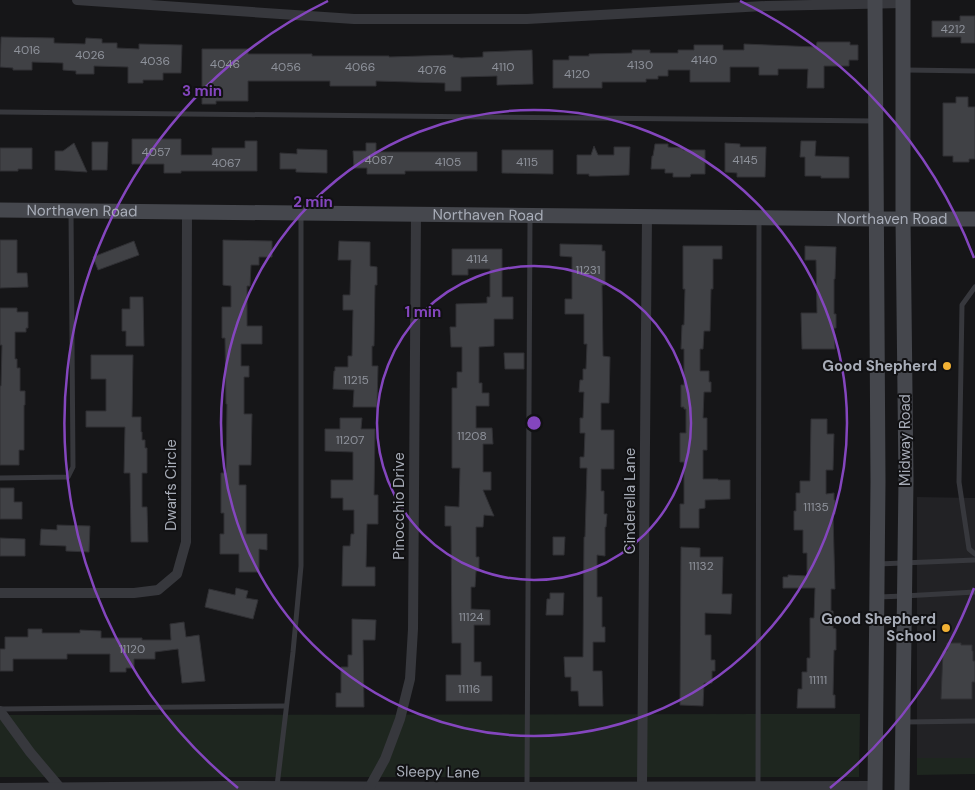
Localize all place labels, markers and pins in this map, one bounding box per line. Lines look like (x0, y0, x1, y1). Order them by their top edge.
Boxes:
place label: Good Shepherd (822, 356, 937, 376)
marker: Good Shepherd (941, 360, 953, 372)
centre of rings (525, 414, 543, 432)
place label: Good Shepherd School (821, 609, 936, 646)
marker: Good Shepherd School (940, 622, 952, 634)

